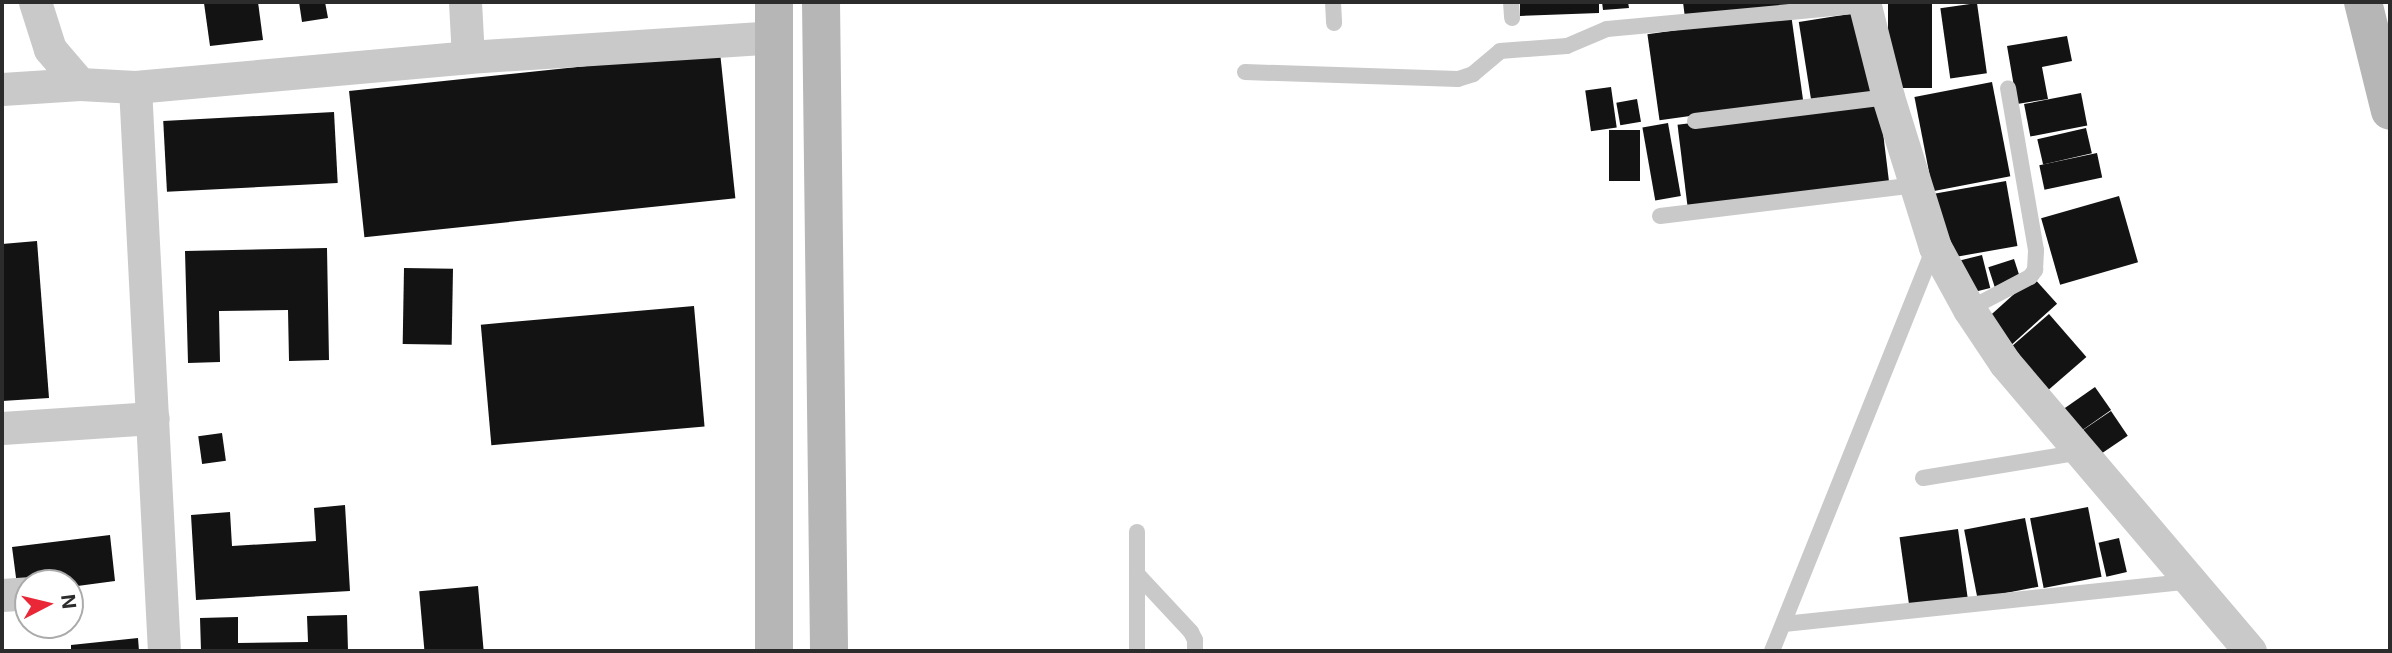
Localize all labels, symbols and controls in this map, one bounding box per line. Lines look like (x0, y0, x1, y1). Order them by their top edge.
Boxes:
north arrow (14, 569, 84, 639)
text: N (56, 593, 81, 610)

